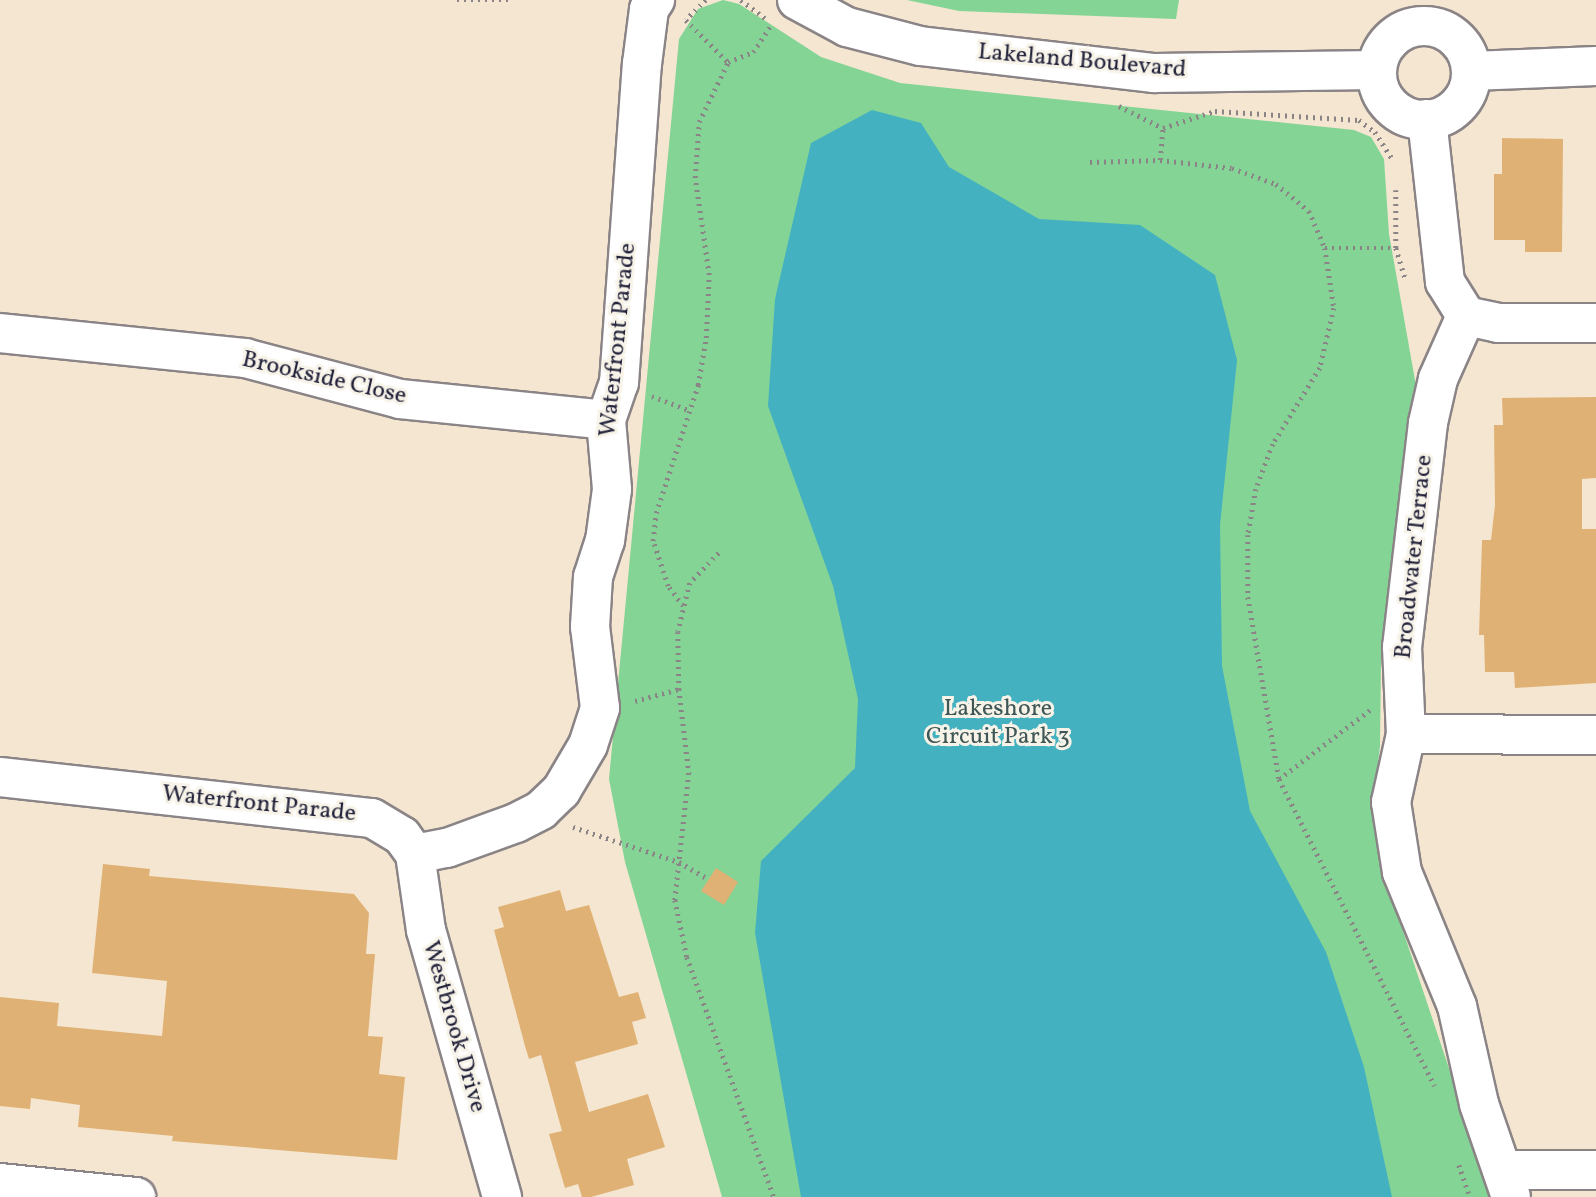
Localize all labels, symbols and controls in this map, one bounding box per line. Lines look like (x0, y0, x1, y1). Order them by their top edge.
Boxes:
street label: Lakeland Boulevard (977, 39, 1187, 85)
street label: Waterfront Parade (594, 242, 644, 438)
street label: Brookside Close (239, 346, 409, 412)
street label: Broadwater Terrace (1390, 453, 1440, 661)
park label: Lakeshore Circuit Park 3 (926, 696, 1070, 752)
street label: Waterfront Parade (161, 780, 357, 830)
street label: Westbrook Drive (415, 938, 491, 1116)

